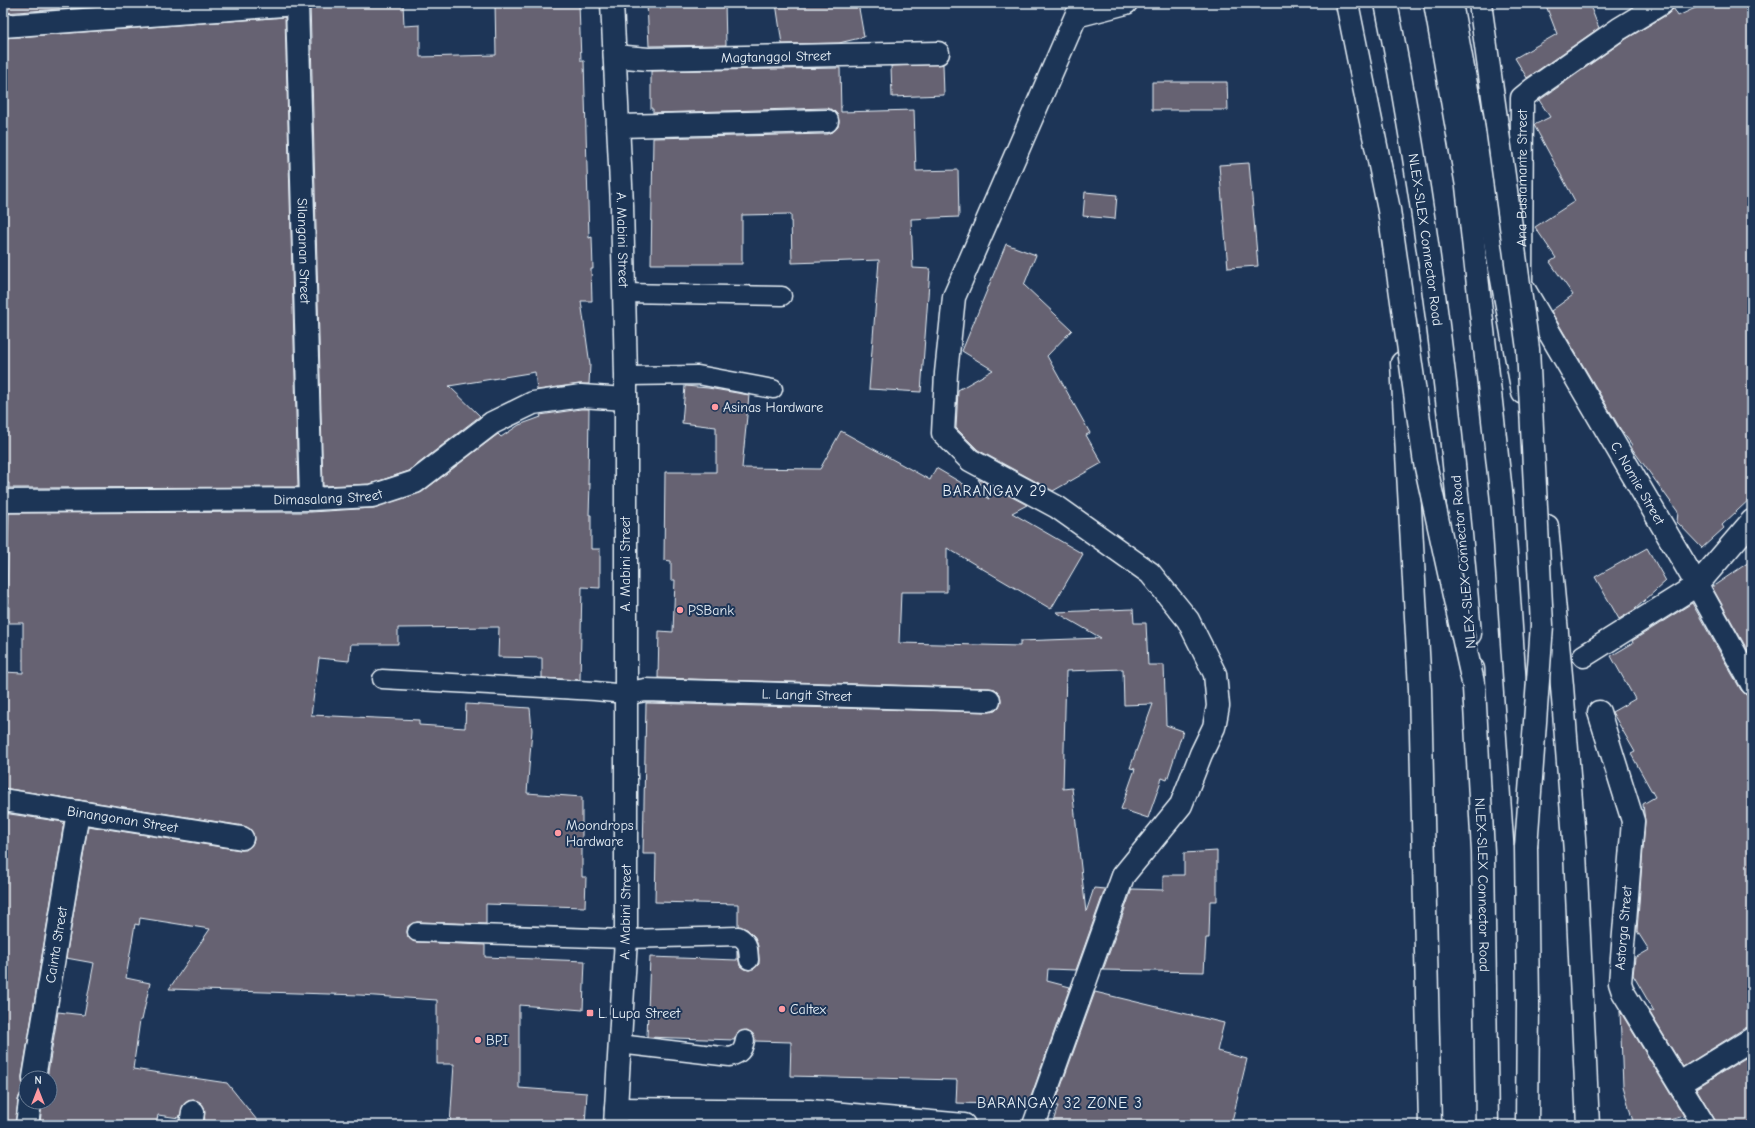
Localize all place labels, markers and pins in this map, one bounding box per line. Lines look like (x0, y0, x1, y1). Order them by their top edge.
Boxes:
place label: Asinas Hardware (723, 399, 823, 416)
marker: Asinas Hardware (710, 402, 720, 412)
place label: PSBank (688, 602, 734, 619)
marker: PSBank (675, 605, 685, 615)
place label: Moondrops Hardware (566, 817, 634, 850)
marker: Moondrops Hardware (553, 828, 563, 838)
place label: Caltex (790, 1001, 826, 1018)
marker: Caltex (777, 1004, 787, 1014)
place label: L. Lupa Street (598, 1005, 681, 1022)
marker: L. Lupa Street (585, 1008, 595, 1018)
place label: BPI (486, 1032, 508, 1049)
marker: BPI (473, 1035, 483, 1045)

